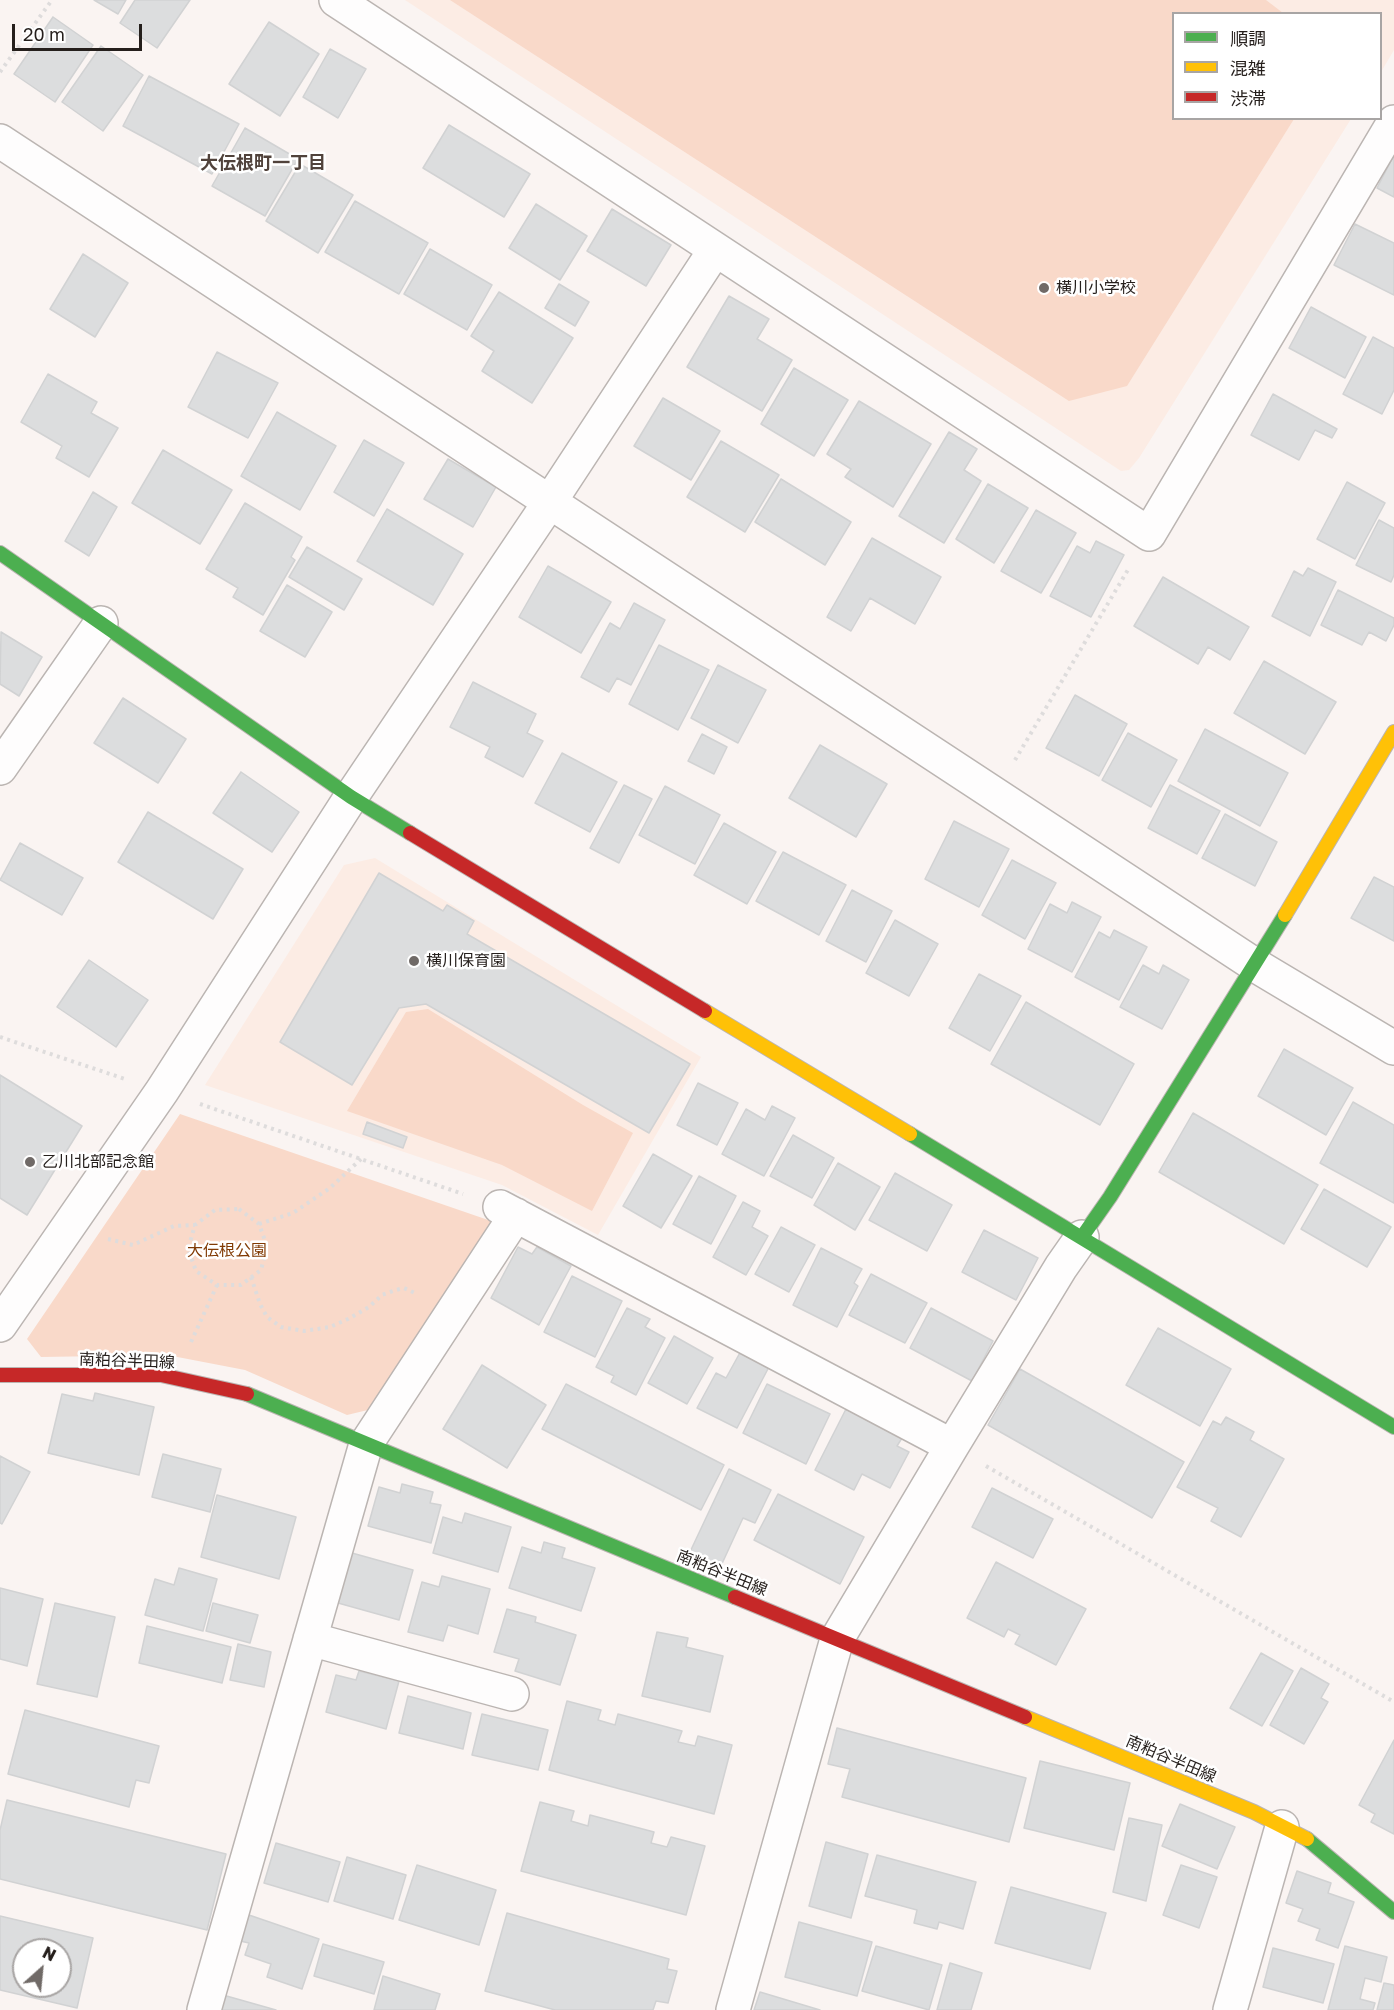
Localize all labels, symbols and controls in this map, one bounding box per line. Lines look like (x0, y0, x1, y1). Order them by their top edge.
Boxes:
scale bar (15, 12, 146, 50)
legend (1172, 12, 1382, 120)
text: 20 m (23, 23, 65, 45)
text: 順調 (1230, 27, 1266, 49)
text: 混雑 (1230, 57, 1266, 79)
text: 渋滞 (1230, 87, 1266, 109)
district label: 大伝根町一丁目 (200, 152, 326, 174)
place label: 横川小学校 (1056, 278, 1136, 298)
marker: 横川小学校 (1037, 281, 1051, 295)
place label: 横川保育園 (426, 951, 506, 971)
marker: 横川保育園 (407, 954, 421, 968)
place label: 乙川北部記念館 (42, 1152, 154, 1172)
marker: 乙川北部記念館 (23, 1155, 37, 1169)
park label: 大伝根公園 (187, 1241, 267, 1261)
street label: 南粕谷半田線 (79, 1350, 175, 1372)
street label: 南粕谷半田線 (674, 1546, 770, 1600)
street label: 南粕谷半田線 (1123, 1731, 1219, 1787)
north arrow (12, 1938, 72, 1998)
text: N (39, 1942, 59, 1965)

